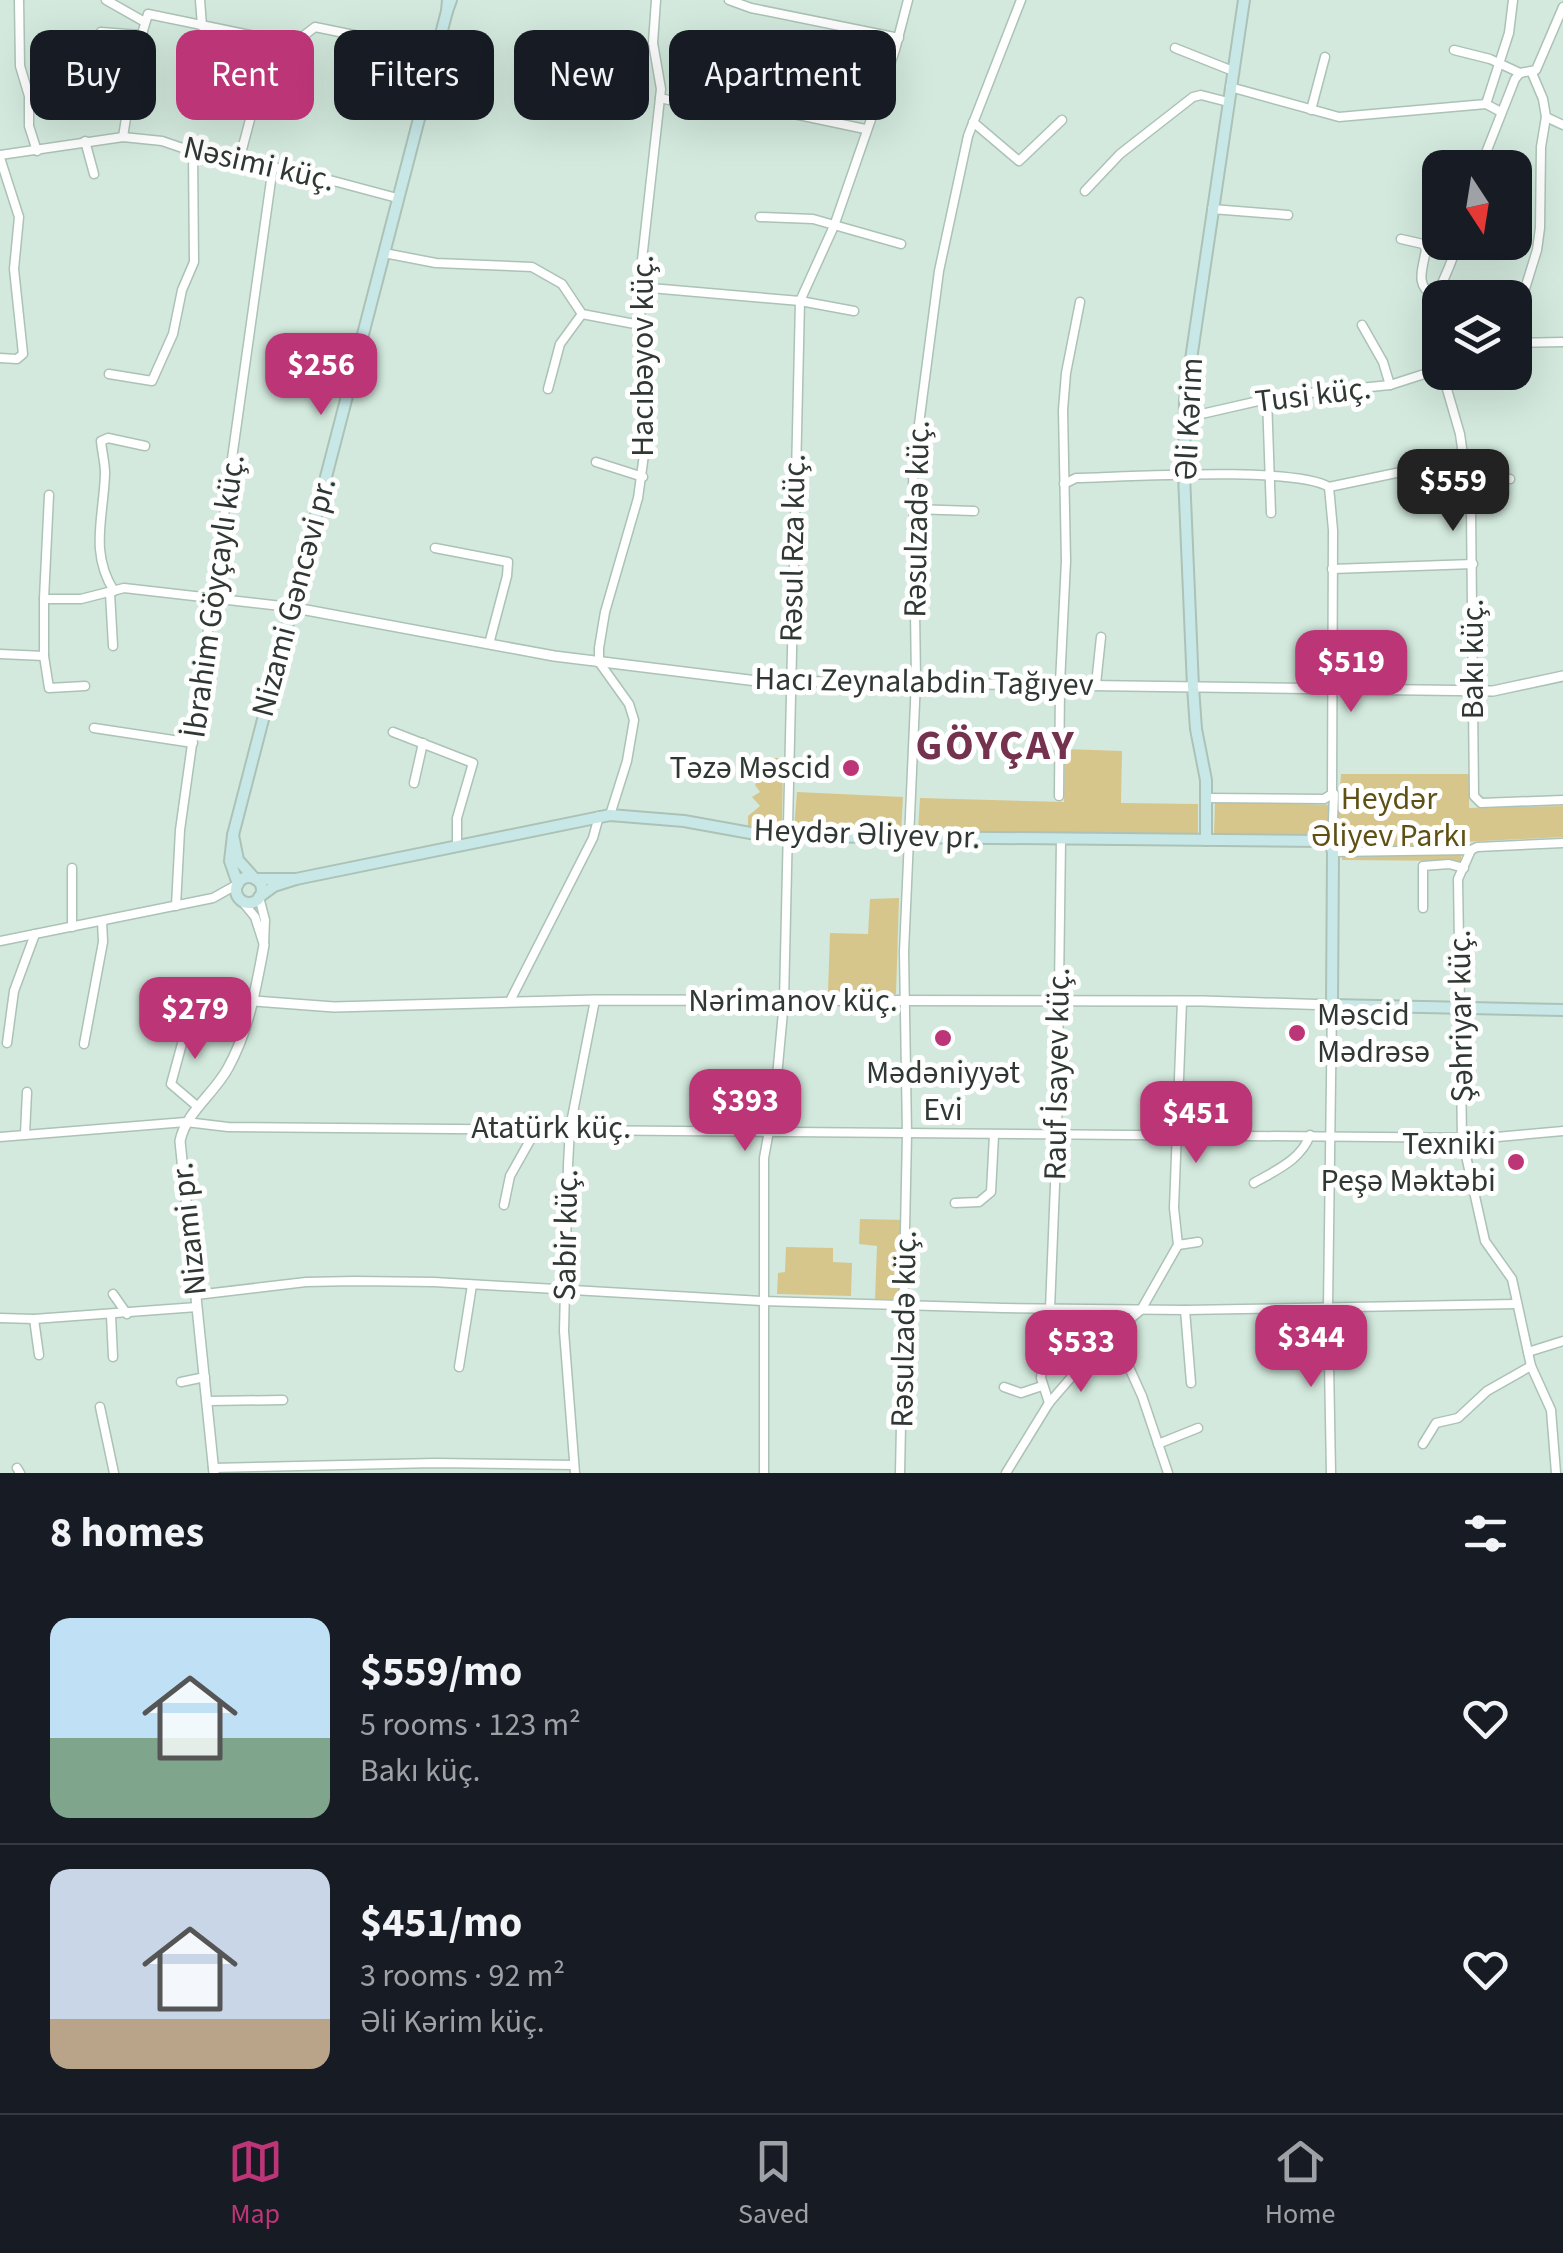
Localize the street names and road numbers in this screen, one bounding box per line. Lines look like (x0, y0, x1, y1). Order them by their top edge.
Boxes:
street label: Nəsimi küç. (179, 124, 339, 204)
street label: Hacıbəyov küç. (620, 255, 666, 457)
street label: Əli Kərim (1163, 356, 1215, 482)
street label: Tusi küç. (1253, 365, 1373, 425)
street label: Rəsulzadə küç. (892, 420, 942, 618)
street label: İbrahim Göyçaylı küç. (171, 451, 257, 741)
street label: Rəsul Rza küç. (768, 454, 818, 642)
street label: Nizami Gəncəvi pr. (240, 472, 348, 722)
street label: Bakı küç. (1450, 599, 1496, 719)
street label: Hacı Zeynalabdin Tağıyev (754, 656, 1094, 708)
street label: Heydər Əliyev pr. (753, 807, 981, 861)
street label: Şəhriyar küç. (1436, 929, 1486, 1103)
street label: Rauf İsayev küç. (1032, 967, 1082, 1181)
street label: Nərimanov küç. (688, 978, 898, 1024)
street label: Atatürk küç. (471, 1105, 631, 1151)
street label: Nizami pr. (159, 1160, 219, 1298)
street label: Sabir küç. (542, 1169, 590, 1301)
street label: Rəsulzadə küç. (879, 1230, 929, 1428)

